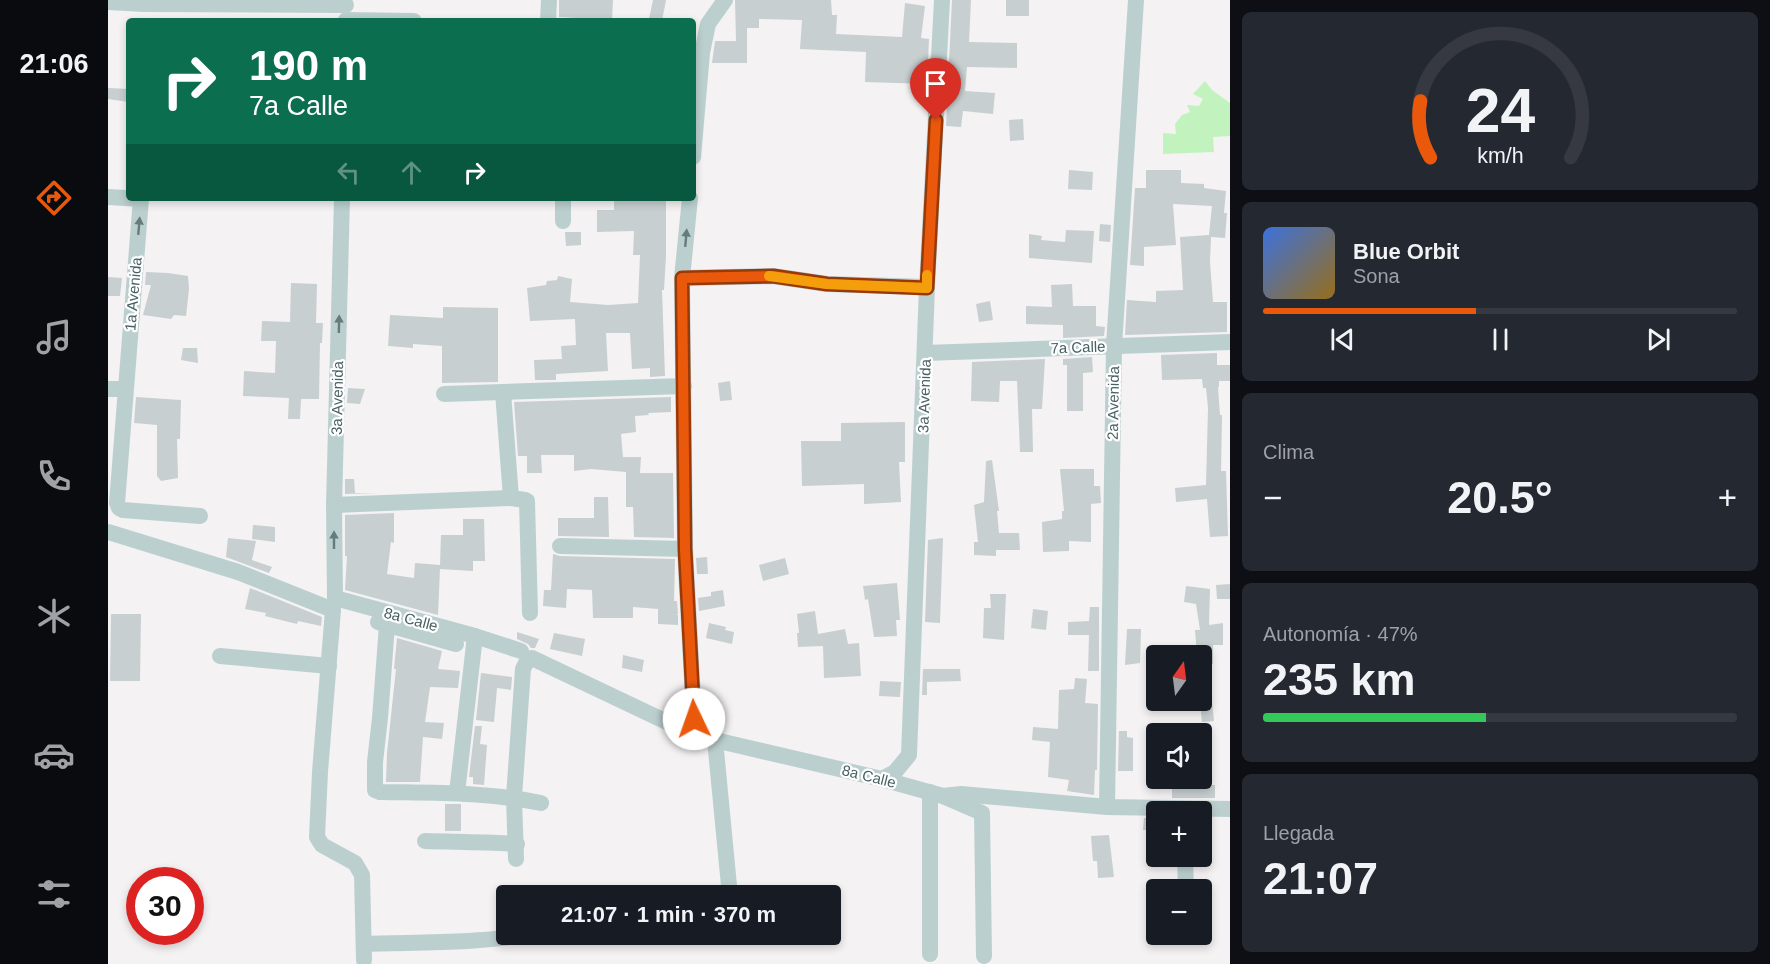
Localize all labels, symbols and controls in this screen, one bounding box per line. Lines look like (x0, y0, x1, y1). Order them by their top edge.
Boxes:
icon: right (150, 42, 228, 120)
text: 190 m (249, 42, 368, 89)
text: 21:06 (19, 49, 89, 79)
pin (910, 58, 961, 120)
icon: arrive (919, 67, 952, 100)
text: 24 (1465, 76, 1535, 145)
text: 7a Calle (249, 91, 348, 121)
text: km/h (1477, 145, 1523, 169)
icon: left (332, 156, 365, 189)
icon: ahead (395, 156, 428, 189)
icon: right (458, 156, 491, 189)
icon: directions (33, 177, 75, 219)
one-way arrow (134, 217, 143, 236)
one-way arrow (681, 229, 691, 248)
text: Blue Orbit (1353, 239, 1459, 264)
street label: 1a Avenida (121, 256, 145, 332)
text: Sona (1353, 265, 1400, 287)
one-way arrow (334, 314, 343, 333)
icon: music (33, 316, 75, 358)
icon: previous (1326, 323, 1359, 356)
icon: pause (1484, 323, 1517, 356)
icon: next (1642, 323, 1675, 356)
street label: 7a Calle (1050, 338, 1106, 356)
street label: 3a Avenida (914, 358, 934, 433)
street label: 3a Avenida (328, 360, 346, 435)
street label: 2a Avenida (1104, 365, 1122, 440)
text: Clima (1263, 441, 1314, 463)
icon: phone (33, 455, 75, 497)
text: 20.5° (1447, 472, 1553, 523)
text: − (1263, 479, 1282, 516)
text: + (1718, 479, 1737, 516)
one-way arrow (329, 530, 339, 549)
icon: climate (33, 595, 75, 637)
street label: 8a Calle (382, 604, 440, 634)
text: Autonomía · 47% (1263, 623, 1418, 645)
north arrow (1146, 645, 1212, 711)
map controls (1146, 645, 1212, 945)
text: 235 km (1263, 654, 1416, 705)
position arrow (662, 687, 726, 751)
button: sound (1146, 723, 1212, 789)
icon: car (33, 734, 75, 776)
street label: 8a Calle (840, 761, 898, 791)
button: + (1146, 801, 1212, 867)
text: Llegada (1263, 822, 1334, 844)
text: 21:07 (1263, 853, 1378, 904)
speed limit sign: 30 (126, 867, 204, 945)
icon: filters (33, 873, 75, 915)
button: − (1146, 879, 1212, 945)
text: 21:07 · 1 min · 370 m (561, 902, 776, 927)

